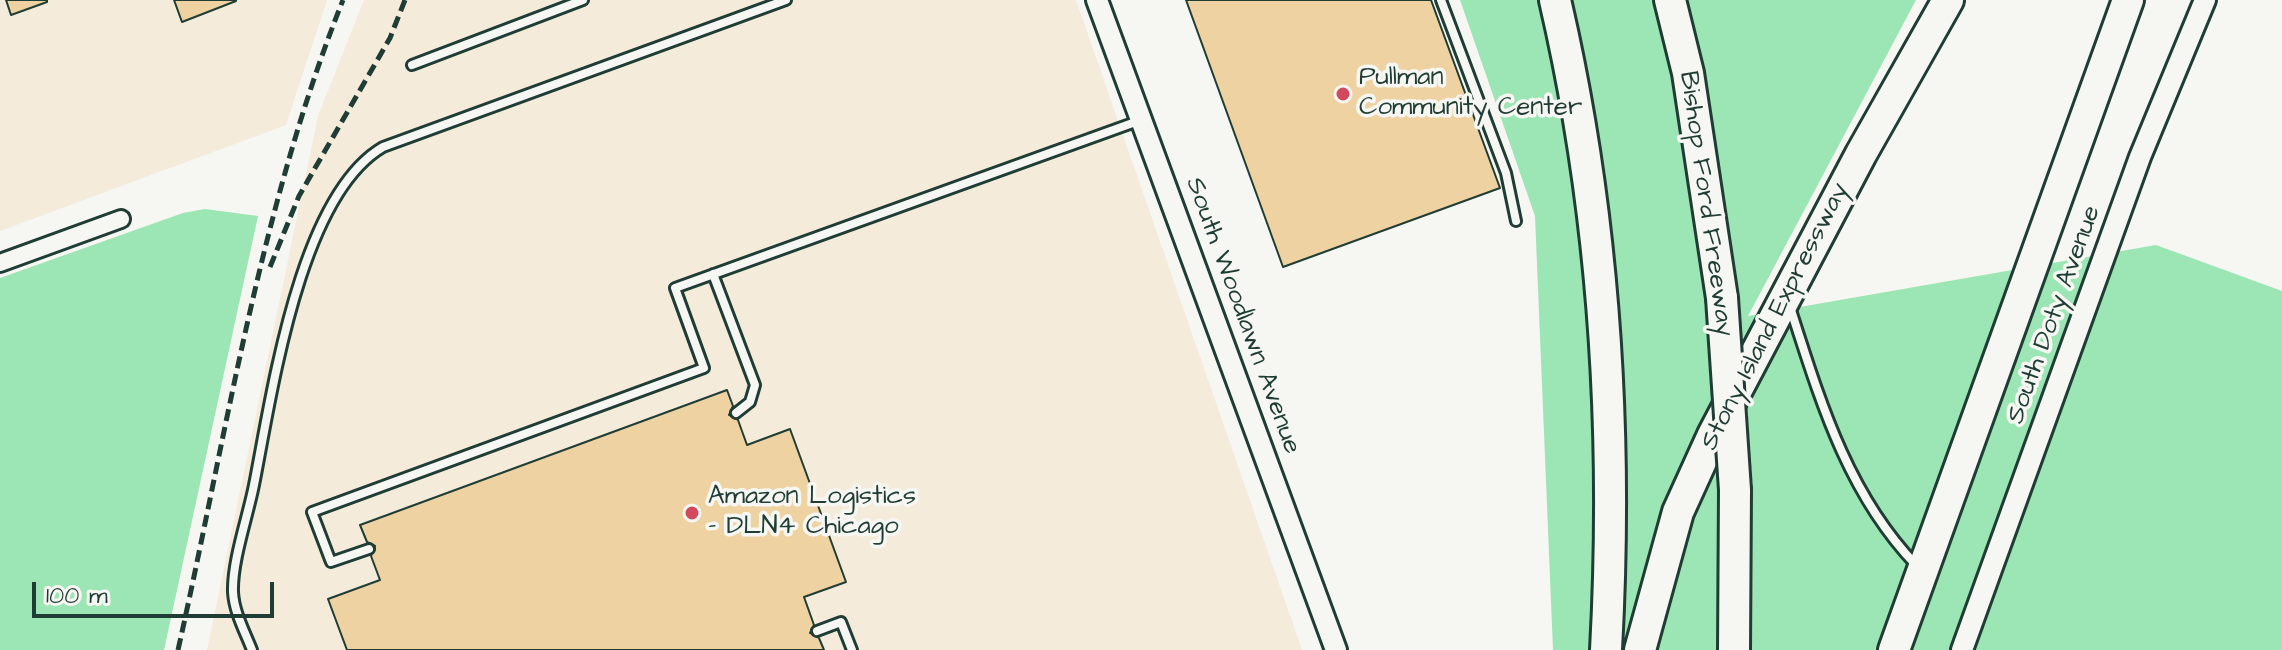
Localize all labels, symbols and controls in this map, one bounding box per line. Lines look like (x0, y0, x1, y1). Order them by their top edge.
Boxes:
place label: Pullman Community Center (1359, 63, 1582, 124)
street label: Bishop Ford Freeway (1671, 69, 1739, 339)
marker: Pullman Community Center (1334, 85, 1352, 103)
street label: South Woodlawn Avenue (1177, 174, 1307, 458)
street label: Stony Island Expressway (1695, 178, 1857, 456)
street label: South Doty Avenue (2001, 202, 2109, 428)
place label: Amazon Logistics - DLN4 Chicago (708, 482, 916, 544)
marker: Amazon Logistics - DLN4 Chicago (683, 504, 701, 522)
scale bar (36, 566, 278, 616)
text: 100 m (46, 579, 108, 613)

